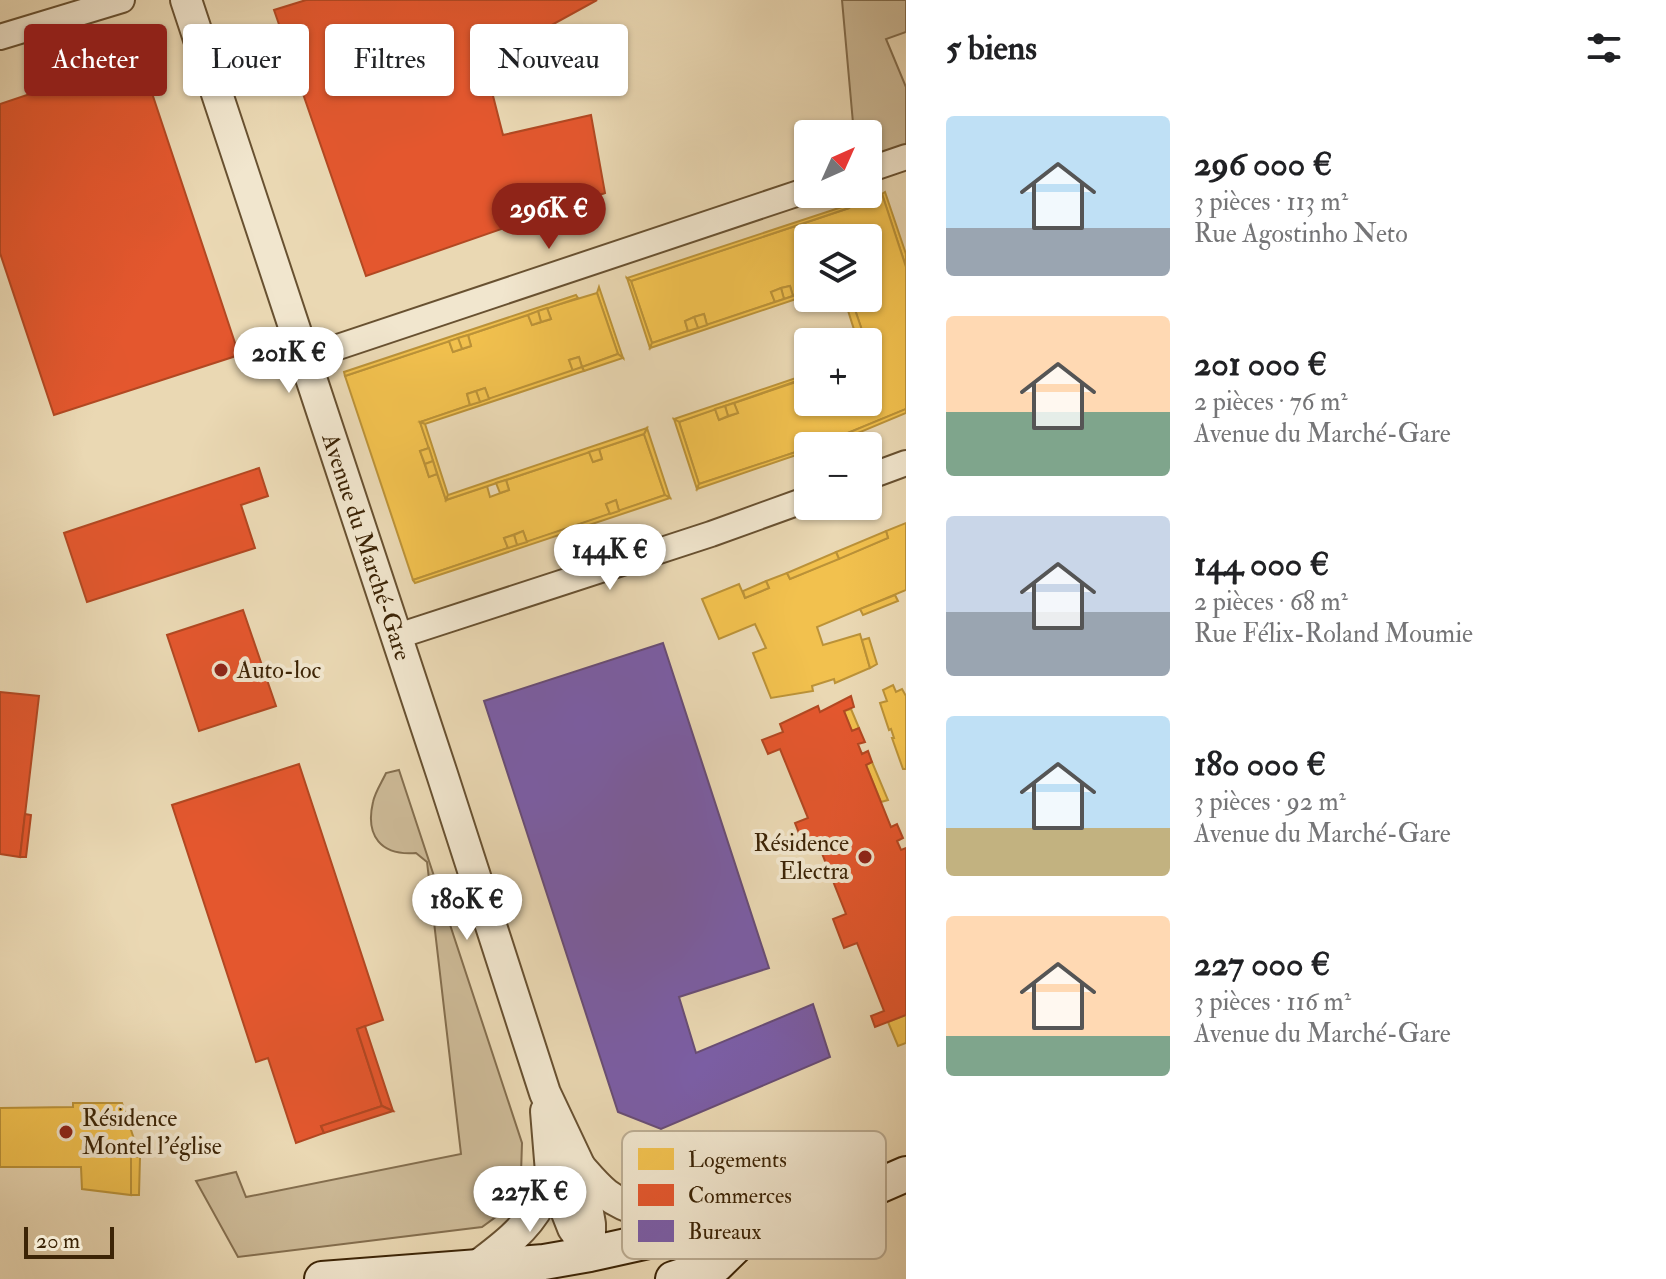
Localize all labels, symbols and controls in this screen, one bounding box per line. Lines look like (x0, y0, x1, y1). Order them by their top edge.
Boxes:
chip: Acheter (24, 24, 167, 96)
chip: Louer (183, 24, 309, 96)
chip: Filtres (325, 24, 454, 96)
chip: Nouveau (470, 24, 628, 96)
icon: filters (1582, 26, 1626, 70)
text: 5 biens (946, 27, 1037, 70)
north arrow (794, 120, 882, 208)
map controls (794, 120, 882, 520)
text: 296 000 € (1194, 143, 1332, 186)
icon: home (1010, 148, 1106, 244)
pin: 296K € (484, 183, 614, 251)
text: 3 pièces · 113 m² (1194, 186, 1348, 218)
text: 296K € (510, 193, 588, 225)
text: Rue Agostinho Neto (1194, 218, 1408, 250)
button: layers (794, 224, 882, 312)
pin: 201K € (224, 327, 354, 395)
button: + (794, 328, 882, 416)
text: 201K € (252, 337, 326, 369)
text: 201 000 € (1194, 343, 1327, 386)
icon: home (1010, 348, 1106, 444)
text: 2 pièces · 76 m² (1194, 386, 1348, 418)
text: Avenue du Marché-Gare (1194, 418, 1451, 450)
street label: Avenue du Marché-Gare (314, 429, 418, 664)
button: − (794, 432, 882, 520)
pin: 144K € (545, 524, 675, 592)
text: 144K € (572, 534, 648, 566)
text: 144 000 € (1194, 543, 1329, 586)
icon: home (1010, 548, 1106, 644)
text: 2 pièces · 68 m² (1194, 586, 1348, 618)
text: Rue Félix-Roland Moumie (1194, 618, 1473, 650)
place label: Auto-loc (236, 655, 321, 686)
marker: Auto-loc (212, 661, 230, 679)
text: 180 000 € (1194, 743, 1326, 786)
icon: home (1010, 748, 1106, 844)
text: 3 pièces · 92 m² (1194, 786, 1346, 818)
text: Avenue du Marché-Gare (1194, 818, 1451, 850)
place label: Résidence Electra (754, 828, 850, 887)
marker: Résidence Electra (856, 848, 874, 866)
pin: 180K € (402, 874, 532, 942)
text: 180K € (430, 884, 504, 916)
text: 227 000 € (1194, 943, 1330, 986)
icon: home (1010, 948, 1106, 1044)
text: 3 pièces · 116 m² (1194, 986, 1351, 1018)
text: Avenue du Marché-Gare (1194, 1018, 1451, 1050)
place label: Résidence Montel l'église (82, 1103, 222, 1162)
marker: Résidence Montel l'église (57, 1123, 75, 1141)
legend (622, 1131, 886, 1259)
text: Logements (688, 1146, 787, 1174)
pin: 227K € (465, 1166, 595, 1234)
text: 227K € (491, 1176, 569, 1208)
text: Commerces (688, 1182, 792, 1210)
text: Bureaux (688, 1218, 762, 1246)
scale bar (24, 1223, 114, 1259)
text: 20 m (36, 1227, 80, 1255)

